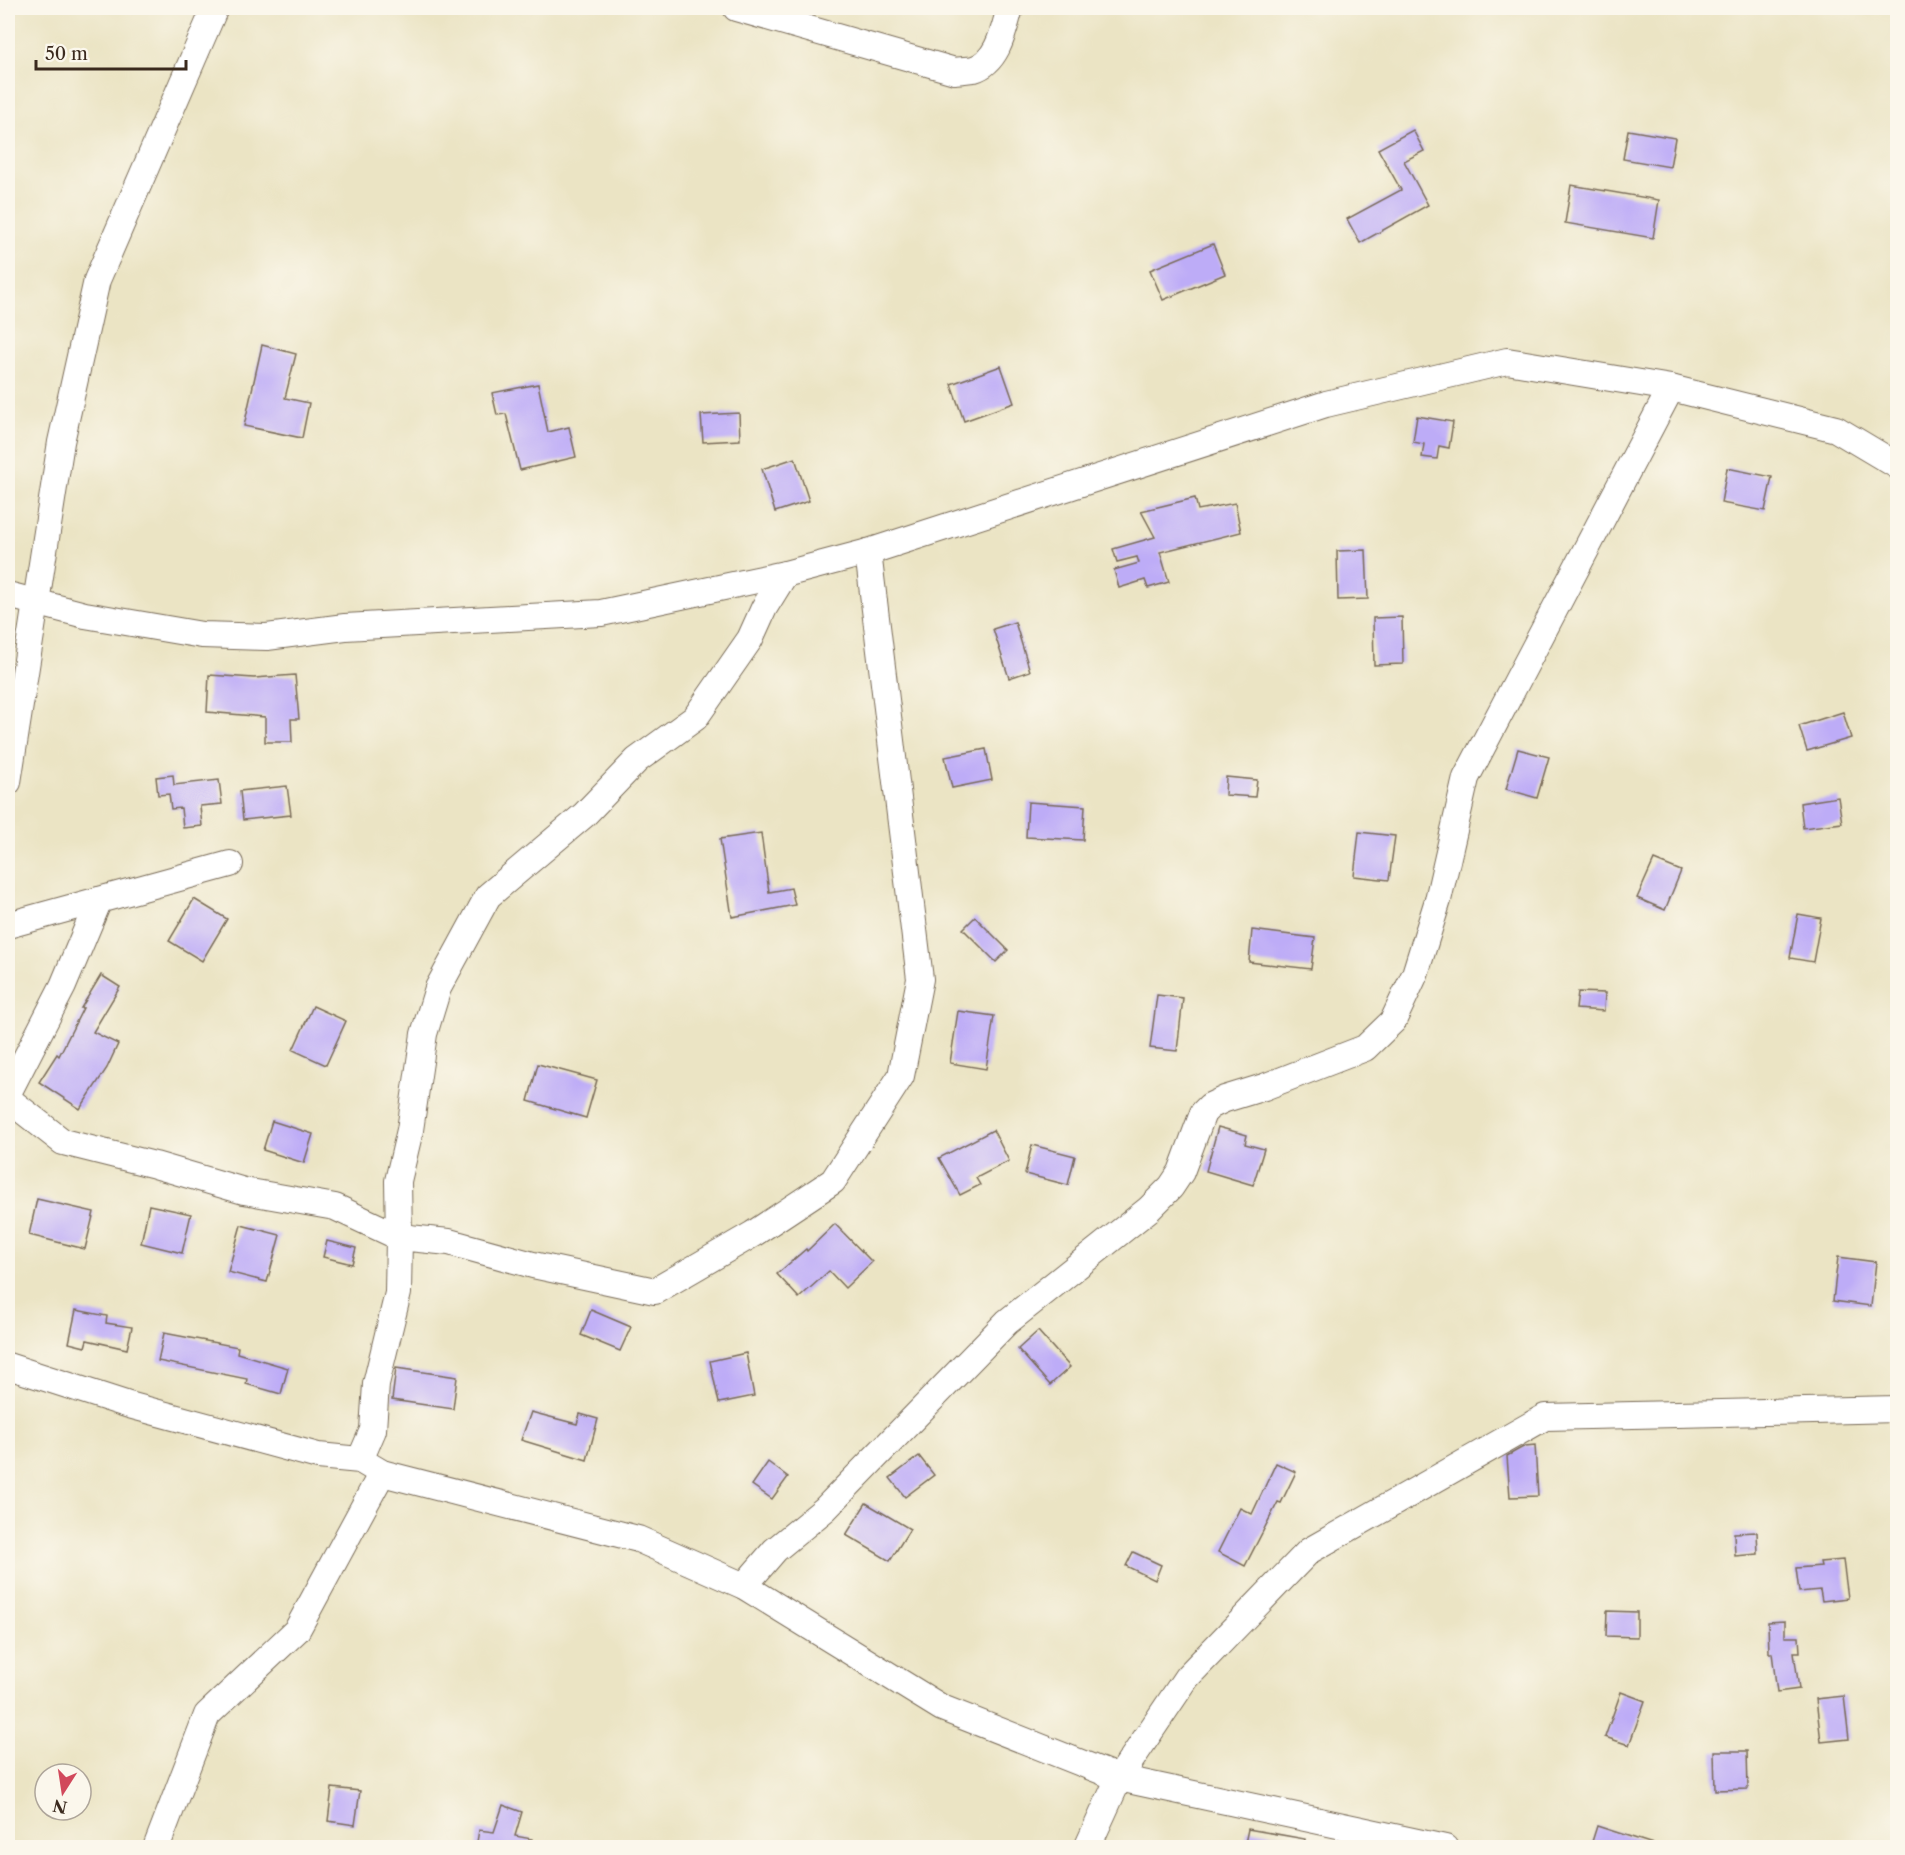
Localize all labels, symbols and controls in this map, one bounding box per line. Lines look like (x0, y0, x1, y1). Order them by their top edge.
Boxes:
scale bar (36, 33, 186, 71)
text: 50 m (45, 43, 88, 65)
north arrow (33, 1762, 93, 1822)
text: N (51, 1795, 69, 1818)

